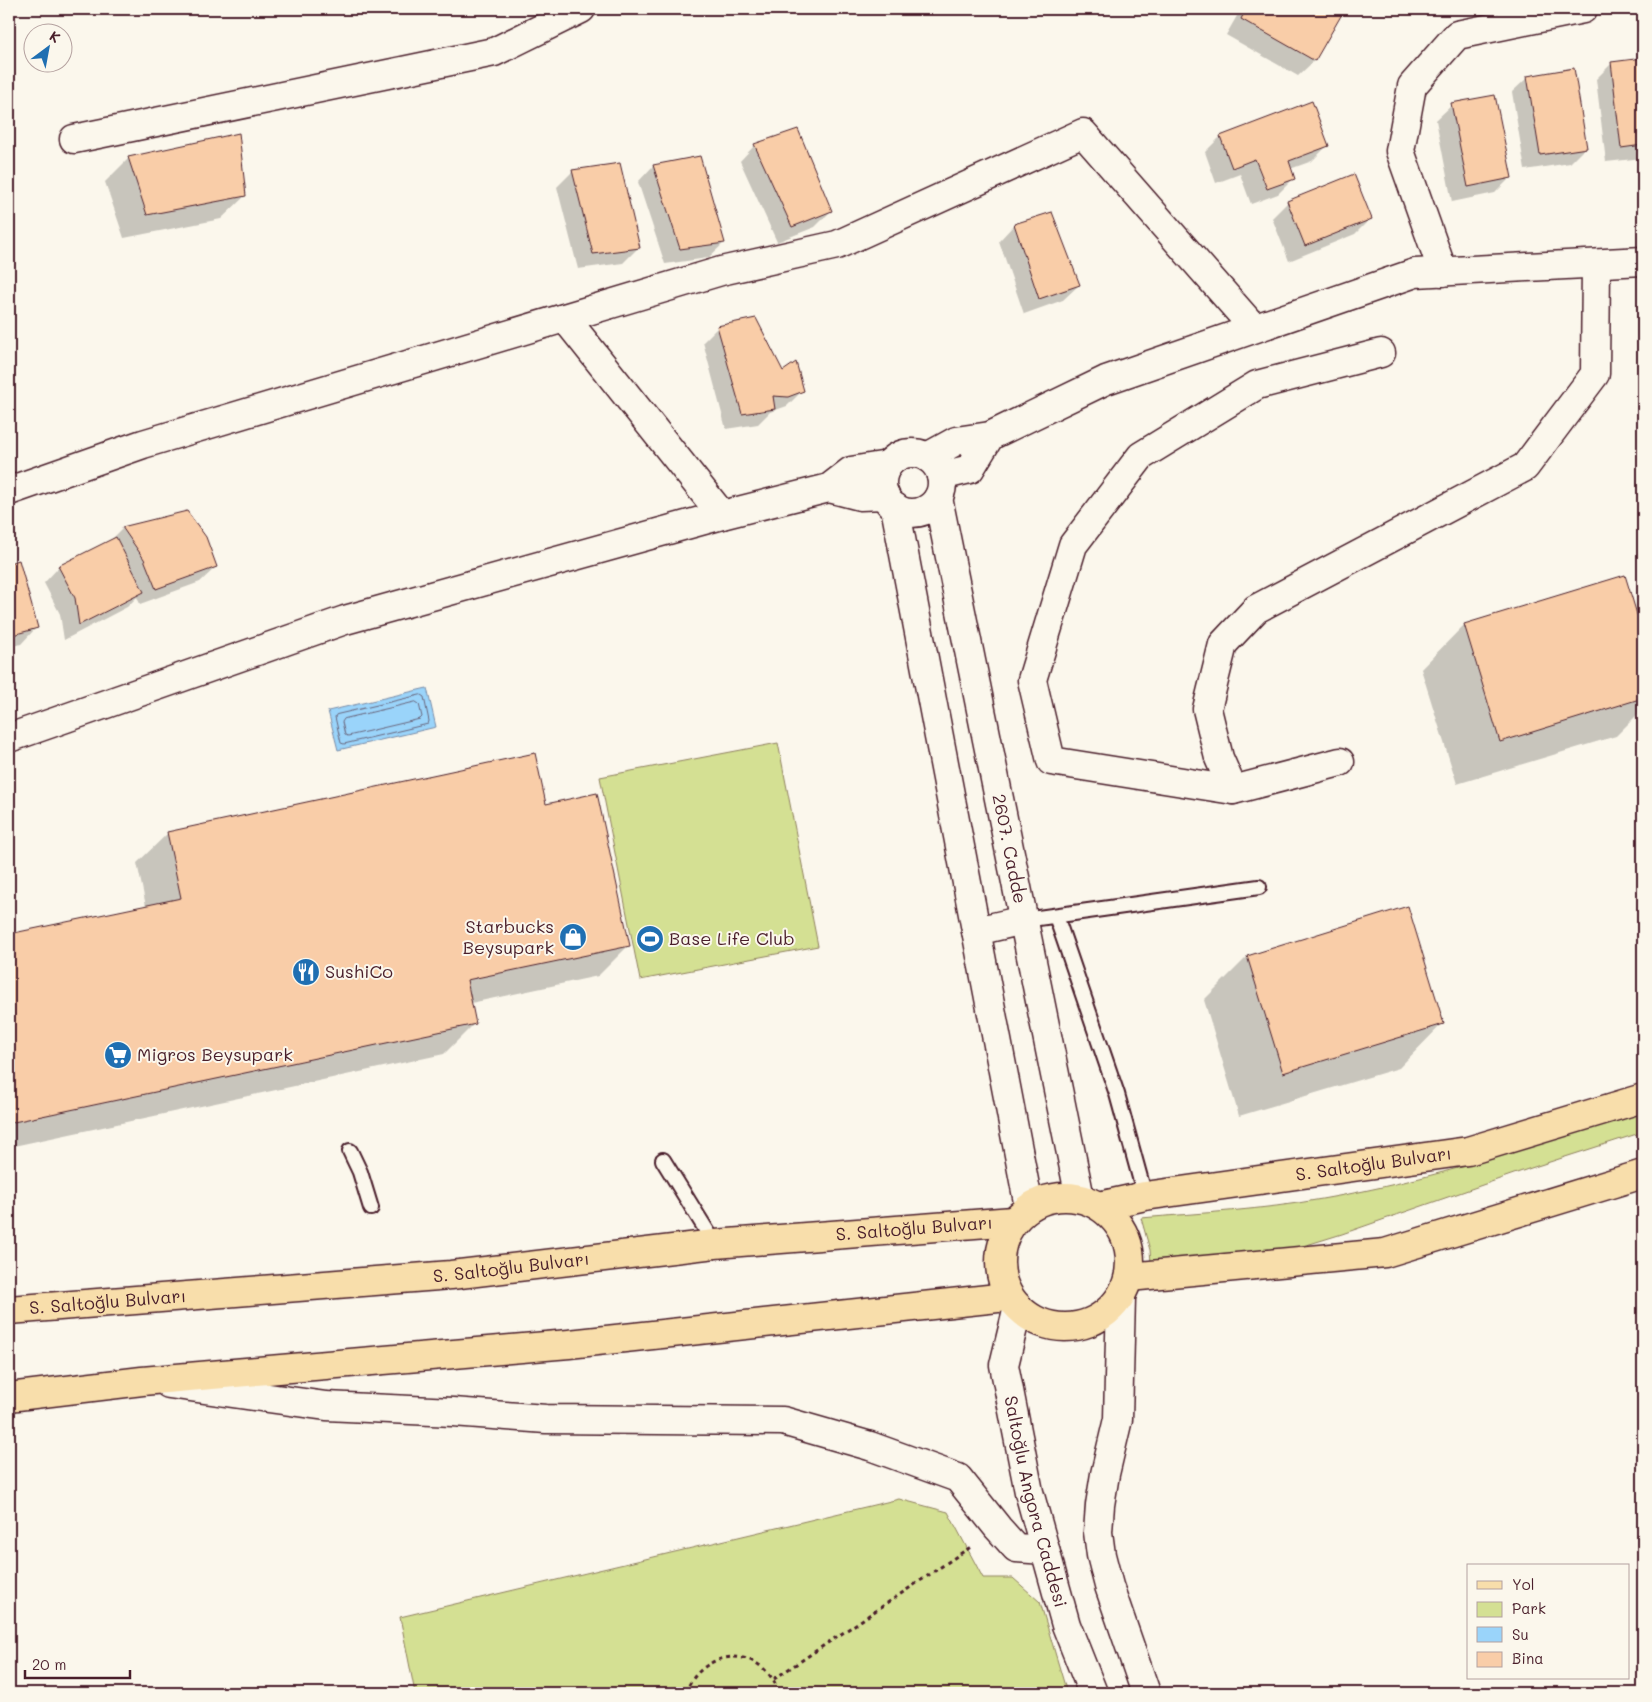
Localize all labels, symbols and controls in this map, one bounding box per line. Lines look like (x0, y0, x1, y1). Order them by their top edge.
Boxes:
north arrow (22, 22, 72, 72)
text: K (46, 26, 64, 47)
street label: 2607. Cadde (987, 792, 1033, 906)
place label: Starbucks Beysupark (463, 914, 554, 959)
shop icon: Starbucks Beysupark (558, 922, 588, 952)
sports icon: Base Life Club (635, 924, 665, 954)
place label: Base Life Club (669, 926, 795, 950)
restaurant icon: SushiCo (291, 957, 321, 987)
place label: SushiCo (325, 959, 393, 983)
supermarket icon: Migros Beysupark (103, 1040, 133, 1070)
place label: Migros Beysupark (137, 1042, 293, 1066)
street label: S. Saltoğlu Bulvarı (1294, 1140, 1453, 1186)
street label: S. Saltoğlu Bulvarı (835, 1210, 994, 1246)
street label: S. Saltoğlu Bulvarı (432, 1246, 591, 1287)
street label: S. Saltoğlu Bulvarı (28, 1283, 187, 1319)
street label: Saltoğlu Angora Caddesi (999, 1394, 1074, 1610)
legend (1467, 1564, 1630, 1680)
text: Yol (1512, 1574, 1535, 1594)
text: Park (1512, 1598, 1546, 1618)
text: Su (1512, 1624, 1529, 1644)
scale bar (25, 1647, 130, 1679)
text: Bina (1512, 1648, 1544, 1668)
text: 20 m (32, 1654, 66, 1674)

